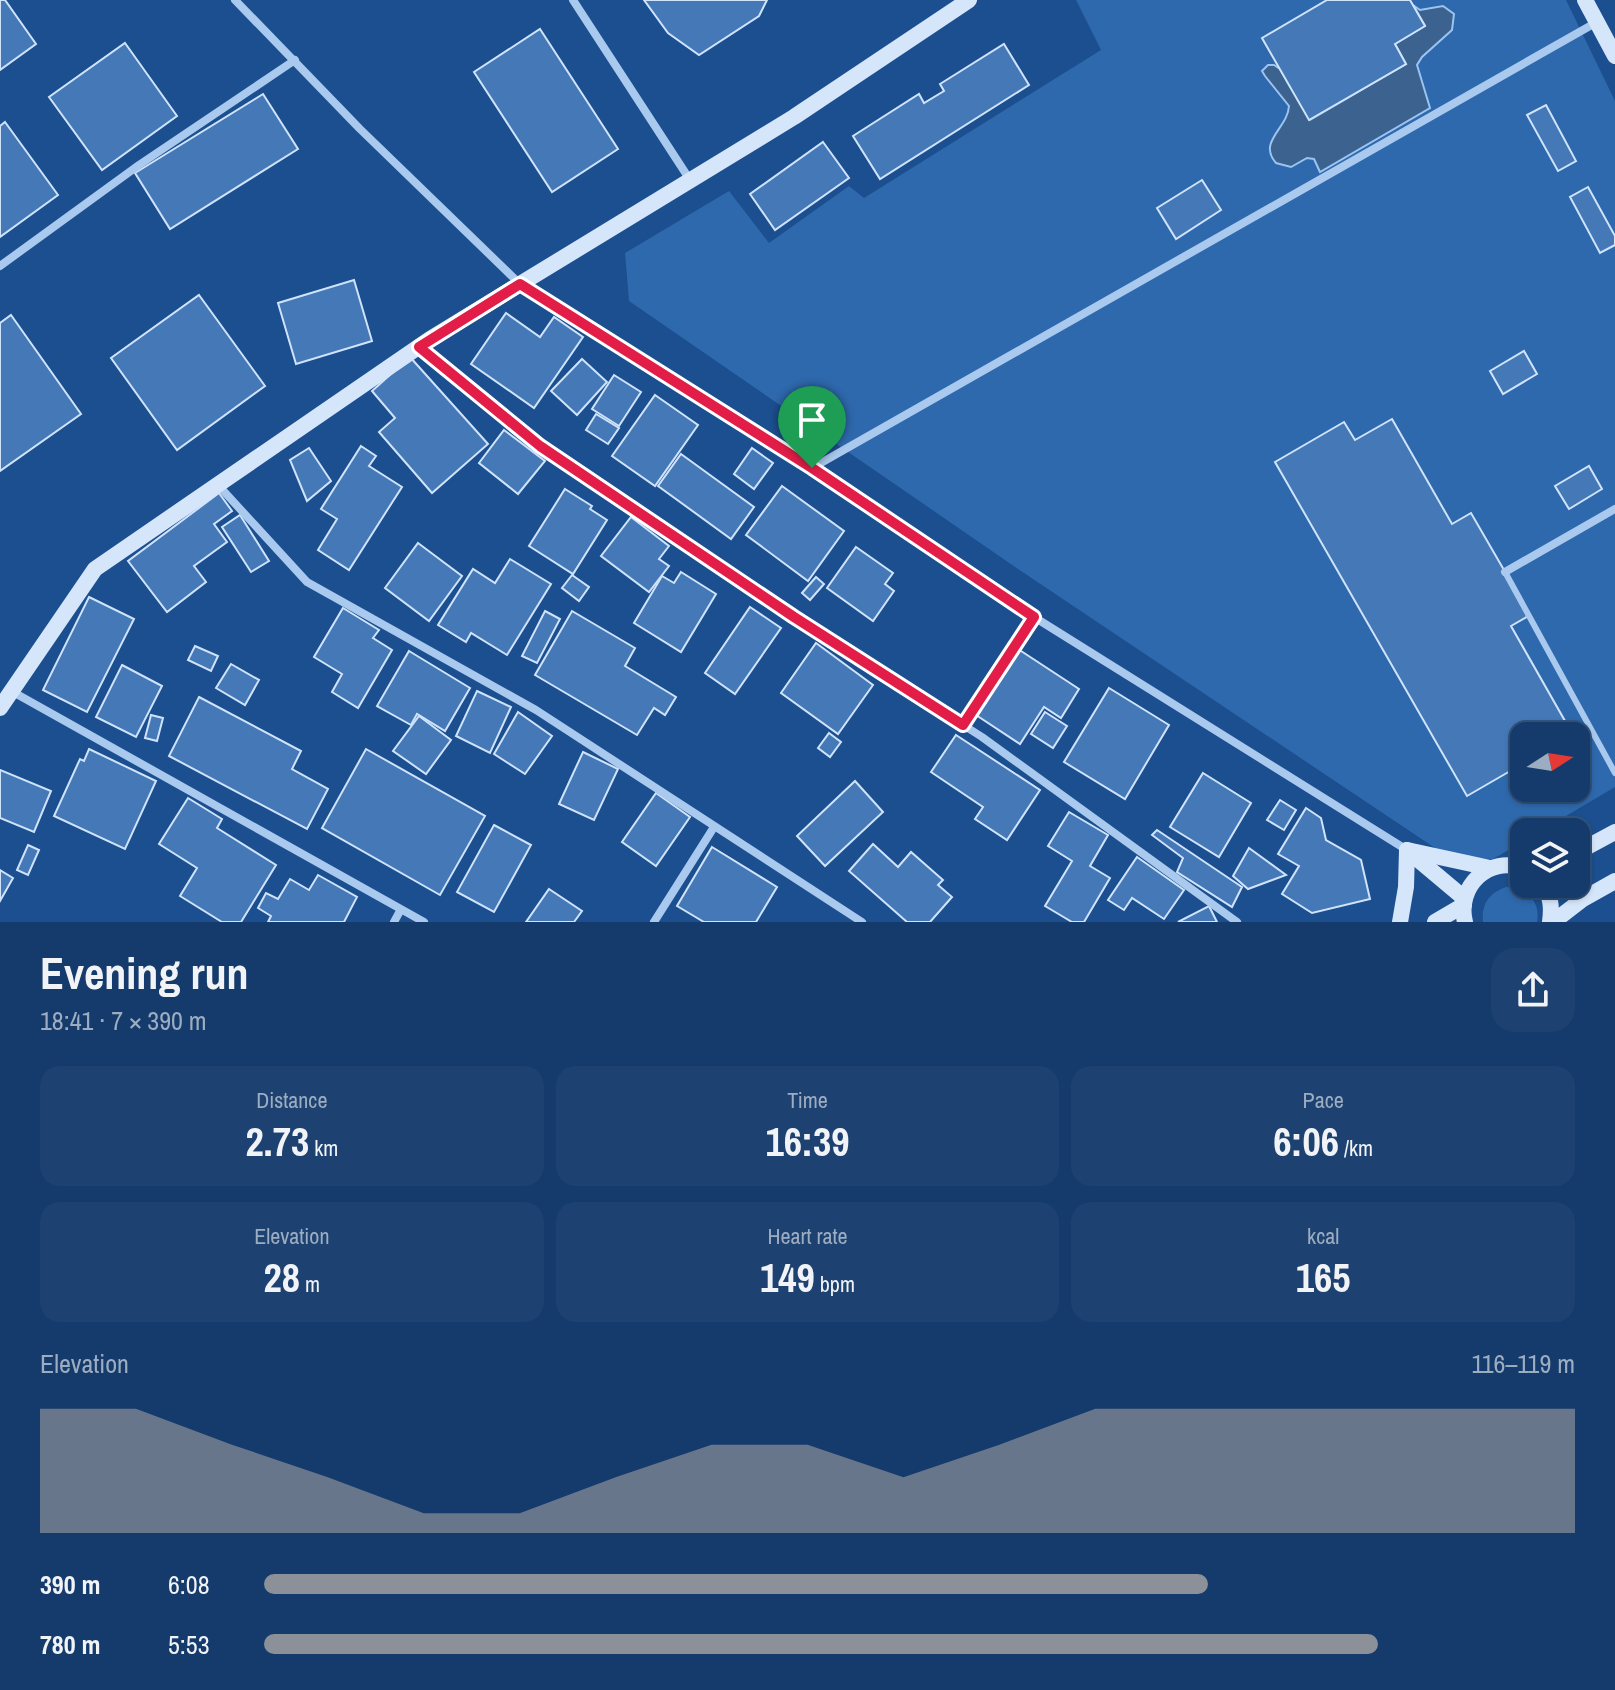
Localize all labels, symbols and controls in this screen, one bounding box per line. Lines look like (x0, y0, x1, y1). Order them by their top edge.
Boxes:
pin (778, 386, 846, 468)
icon: arrive (790, 398, 834, 442)
north arrow (1510, 722, 1590, 802)
map controls (1510, 722, 1590, 898)
button: layers (1510, 818, 1590, 898)
text: Evening run (40, 943, 249, 1003)
button: share (1491, 948, 1575, 1032)
text: 18:41 · 7 × 390 m (40, 1003, 207, 1038)
text: Distance (256, 1085, 327, 1115)
text: Time (787, 1085, 828, 1115)
text: Pace (1303, 1085, 1344, 1115)
text: 2.73 (245, 1115, 309, 1168)
text: 16:39 (766, 1115, 849, 1168)
text: 6:06 (1273, 1115, 1339, 1168)
text: km (309, 1133, 338, 1163)
text: /km (1339, 1133, 1373, 1163)
text: Elevation (254, 1221, 329, 1251)
text: Heart rate (767, 1221, 848, 1251)
text: kcal (1307, 1221, 1339, 1251)
text: 28 (264, 1251, 300, 1304)
text: 149 (760, 1251, 815, 1304)
text: 165 (1296, 1251, 1351, 1304)
text: m (300, 1269, 320, 1299)
text: bpm (815, 1269, 855, 1299)
text: Elevation (40, 1346, 129, 1381)
text: 116–119 m (1471, 1346, 1575, 1381)
text: 390 m (40, 1567, 100, 1602)
text: 6:08 (168, 1567, 210, 1602)
text: 780 m (40, 1627, 100, 1662)
text: 5:53 (168, 1627, 210, 1662)

